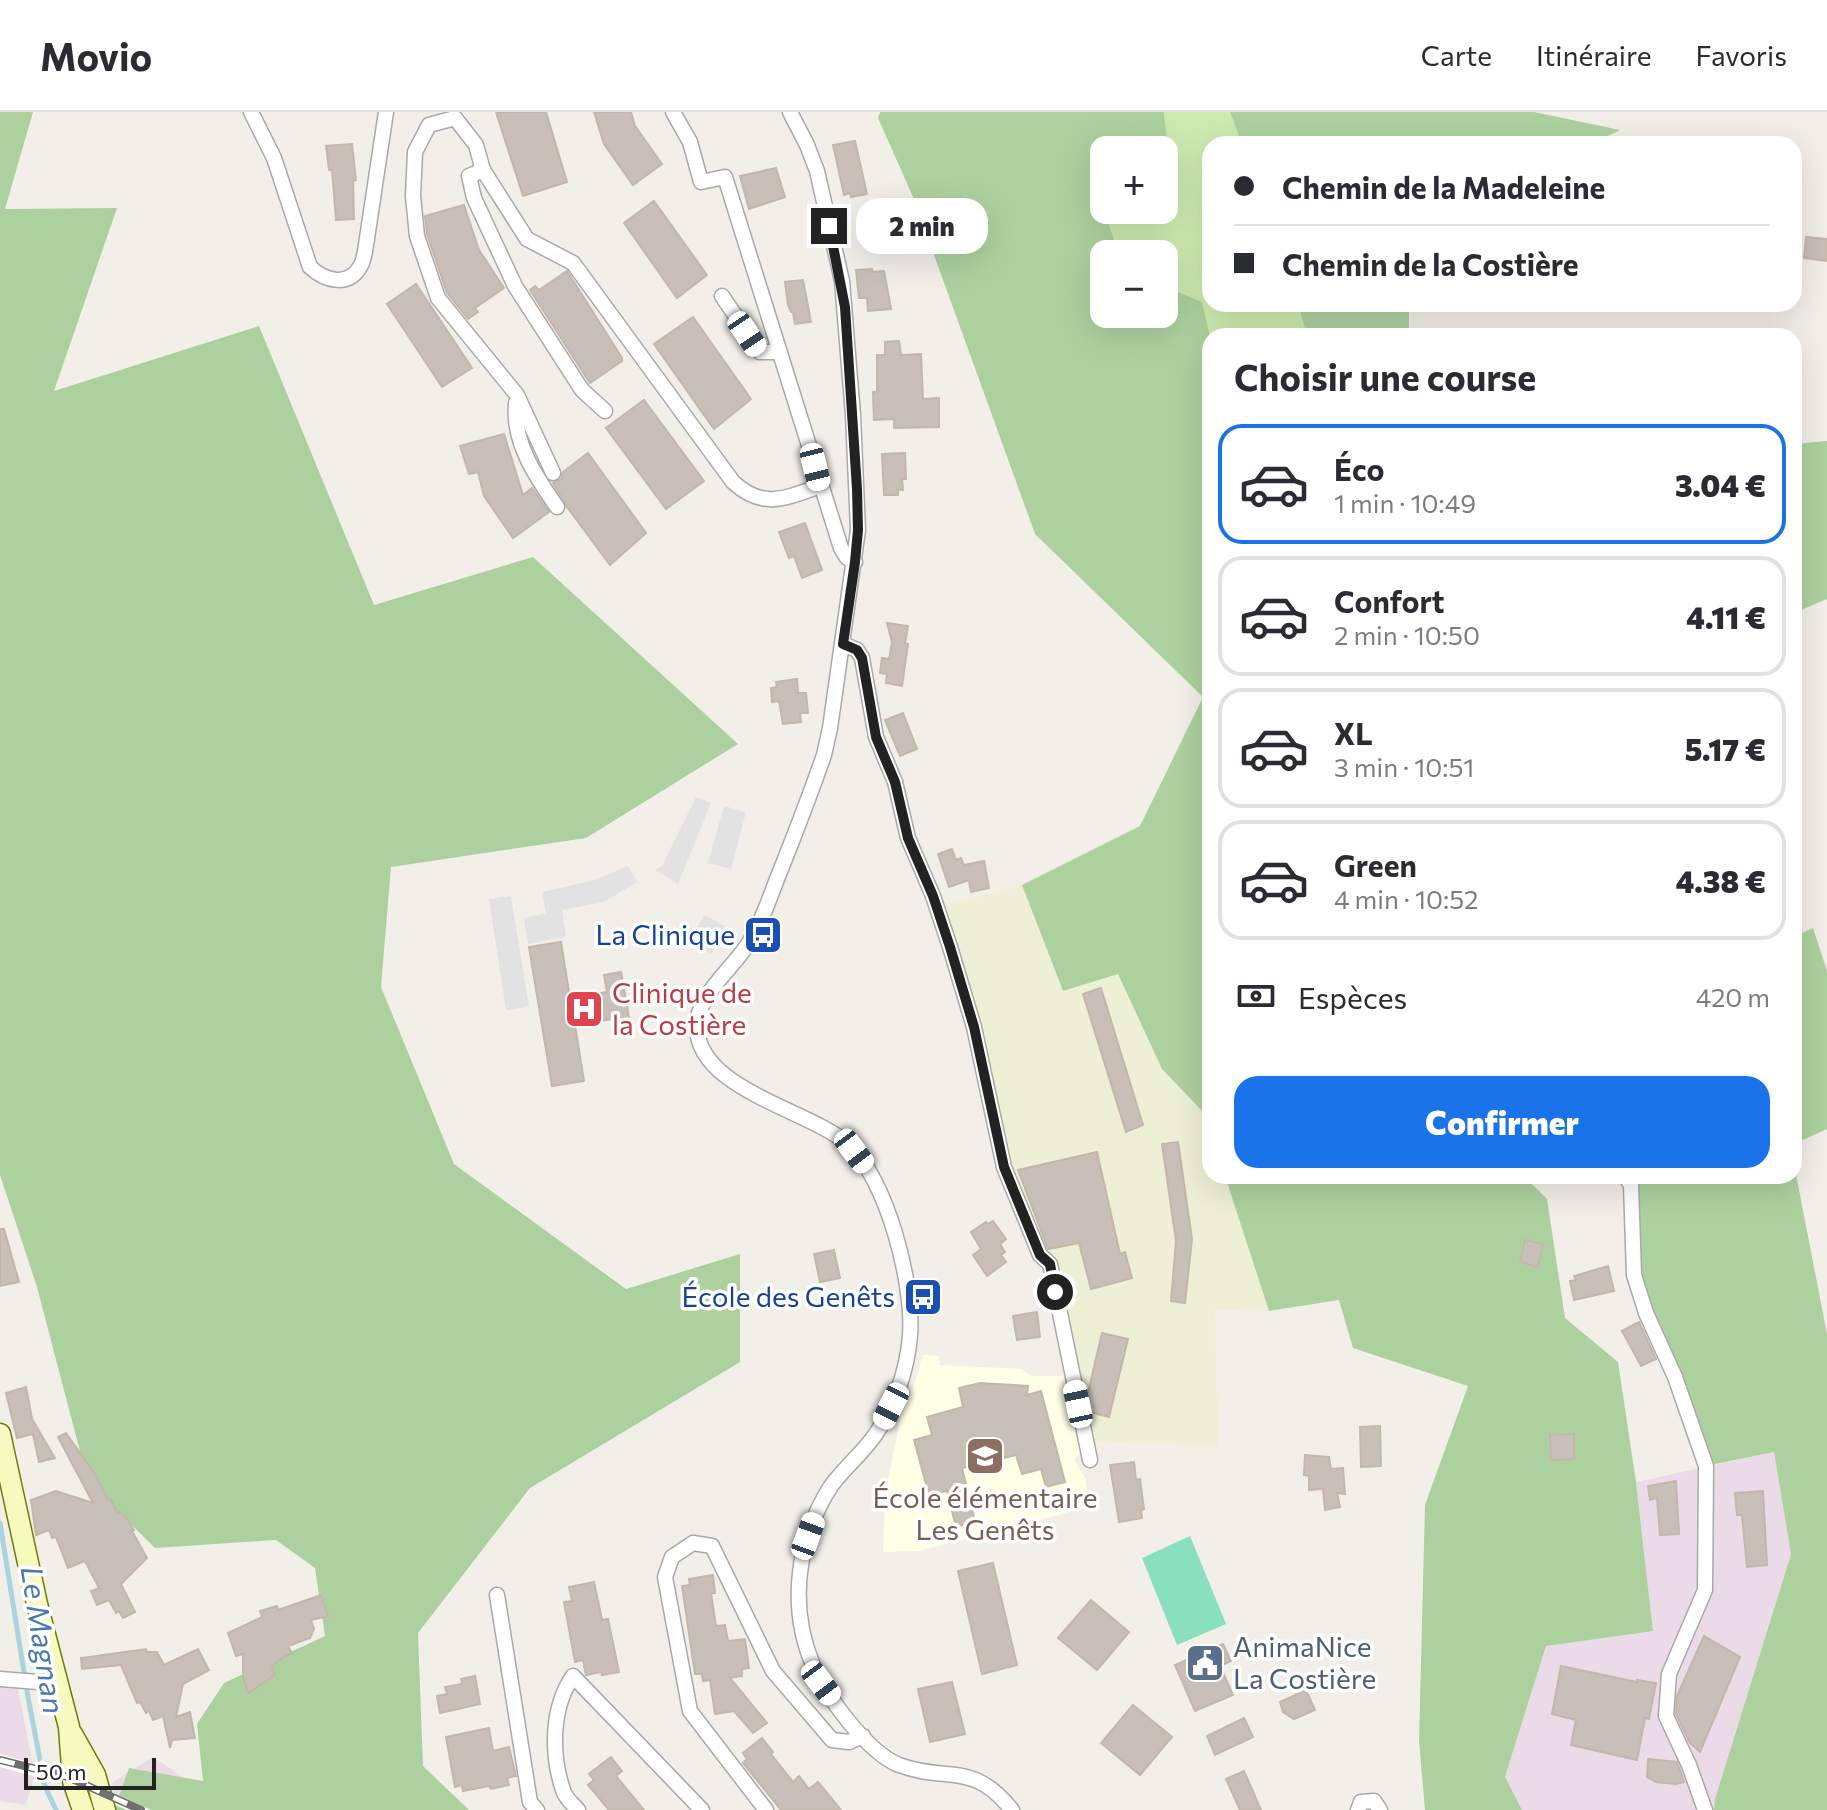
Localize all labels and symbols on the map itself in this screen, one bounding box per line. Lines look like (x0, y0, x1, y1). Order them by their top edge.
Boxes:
callout: 2 min (857, 198, 989, 254)
route end (811, 208, 847, 244)
car (724, 307, 770, 361)
car (798, 441, 832, 493)
bus stop icon: La Clinique (742, 914, 784, 956)
place label: La Clinique (595, 917, 735, 951)
place label: Clinique de la Costière (612, 975, 752, 1041)
hospital icon: Clinique de la Costière (563, 988, 605, 1030)
car (830, 1125, 878, 1177)
route start (1037, 1274, 1073, 1310)
bus stop icon: École des Genêts (902, 1276, 944, 1318)
place label: École des Genêts (681, 1279, 895, 1313)
car (1061, 1378, 1095, 1430)
car (869, 1379, 913, 1433)
school or university icon: École élémentaire Les Genêts (964, 1435, 1006, 1477)
place label: École élémentaire Les Genêts (872, 1480, 1098, 1546)
car (789, 1509, 827, 1563)
water label: Le Magnan (15, 1563, 74, 1716)
place label: AnimaNice La Costière (1233, 1629, 1376, 1695)
public building icon: AnimaNice La Costière (1184, 1642, 1226, 1684)
car (797, 1657, 845, 1709)
scale bar (24, 1754, 156, 1790)

